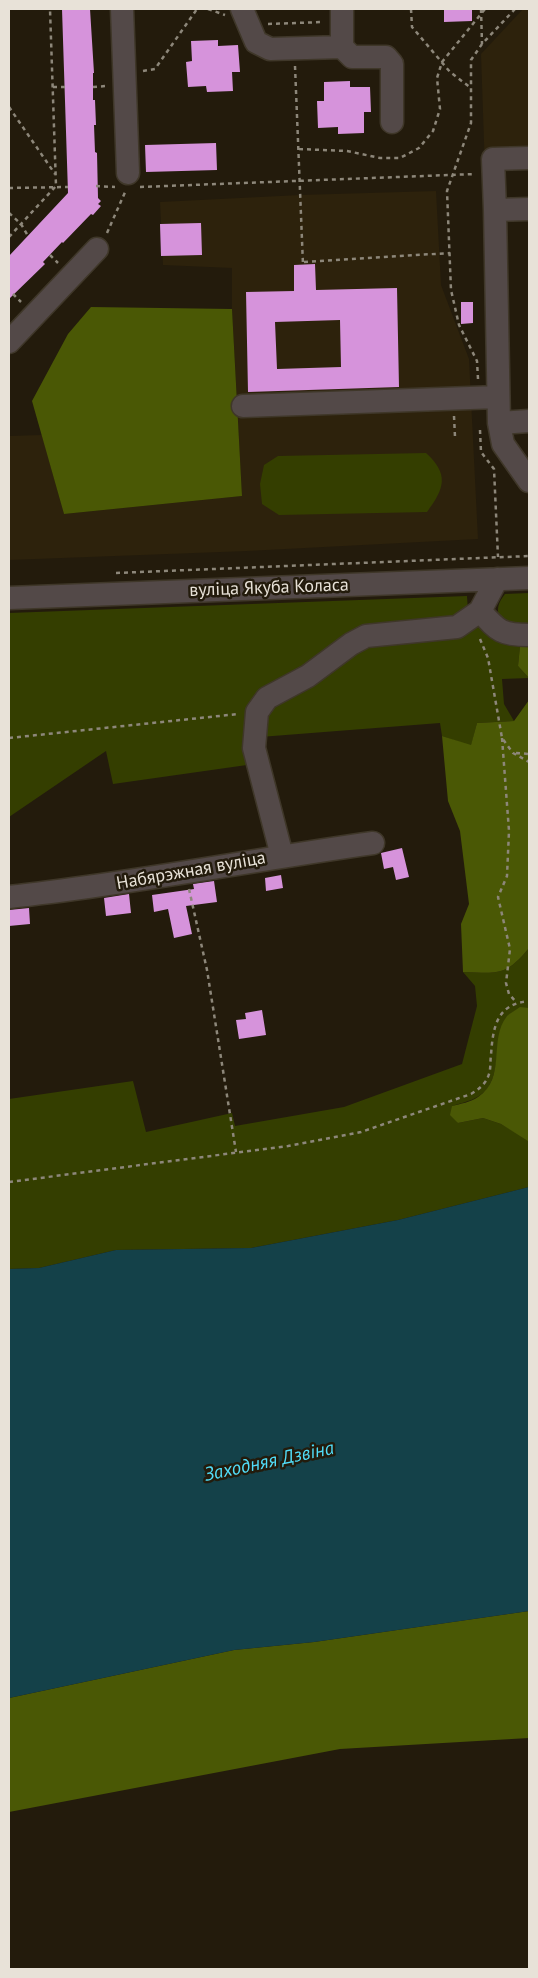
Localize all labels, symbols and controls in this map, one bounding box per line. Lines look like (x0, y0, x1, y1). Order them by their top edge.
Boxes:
street label: вуліца Якуба Коласа (189, 574, 349, 602)
street label: Набярэжная вуліца (115, 847, 267, 895)
water label: Заходняя Дзвіна (202, 1437, 336, 1487)

